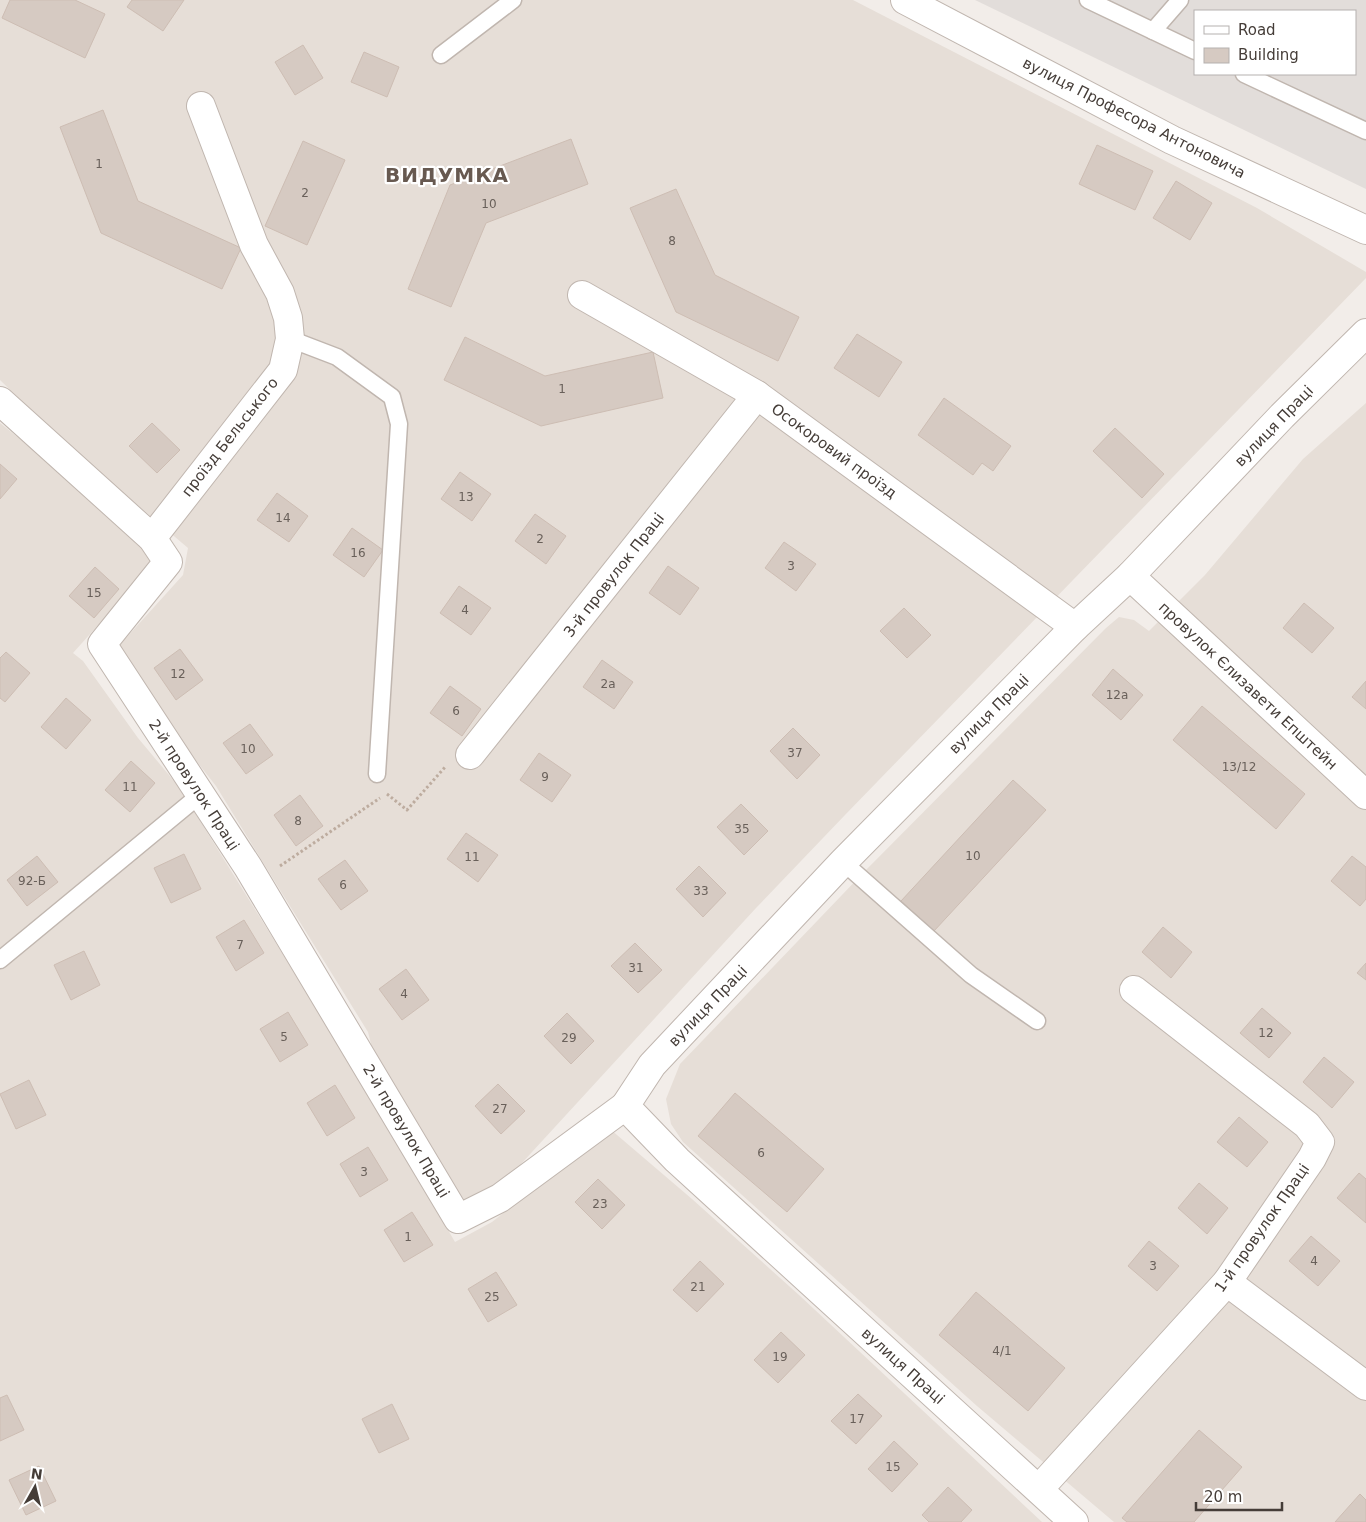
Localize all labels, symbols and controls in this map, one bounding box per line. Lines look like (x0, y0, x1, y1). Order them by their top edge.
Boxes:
legend (1194, 10, 1356, 75)
text: Road (1238, 21, 1276, 39)
text: Building (1238, 46, 1299, 64)
street label: вулиця Професора Антоновича (1020, 54, 1248, 182)
house number: 1 (95, 157, 103, 171)
district label: ВИДУМКА (385, 163, 509, 187)
house number: 2 (301, 186, 309, 200)
house number: 10 (481, 197, 497, 211)
house number: 8 (668, 234, 676, 248)
street label: проїзд Бельського (178, 374, 282, 500)
house number: 1 (558, 382, 566, 396)
street label: вулиця Праці (1231, 382, 1317, 470)
street label: Осокоровий проїзд (768, 400, 900, 502)
house number: 13 (458, 490, 474, 504)
street label: 3-й провулок Праці (560, 509, 668, 641)
house number: 14 (275, 511, 291, 525)
house number: 2 (536, 532, 544, 546)
house number: 16 (350, 546, 366, 560)
house number: 3 (787, 559, 795, 573)
house number: 15 (86, 586, 102, 600)
street label: провулок Єлизавети Епштейн (1155, 598, 1341, 774)
house number: 4 (461, 603, 469, 617)
house number: 12 (170, 667, 186, 681)
street label: вулиця Праці (945, 670, 1033, 758)
house number: 2а (601, 677, 616, 691)
house number: 12а (1106, 688, 1128, 702)
house number: 6 (452, 704, 460, 718)
street label: 2-й провулок Праці (145, 716, 243, 854)
house number: 10 (240, 742, 256, 756)
house number: 37 (787, 746, 803, 760)
house number: 13/12 (1222, 760, 1256, 774)
house number: 9 (541, 770, 549, 784)
house number: 11 (122, 780, 138, 794)
house number: 8 (294, 814, 302, 828)
house number: 35 (734, 822, 750, 836)
house number: 10 (965, 849, 981, 863)
house number: 11 (464, 850, 480, 864)
house number: 92-Б (18, 874, 46, 888)
house number: 6 (339, 878, 347, 892)
house number: 33 (693, 884, 709, 898)
house number: 7 (236, 938, 244, 952)
house number: 31 (628, 961, 644, 975)
street label: вулиця Праці (665, 962, 751, 1050)
house number: 4 (400, 987, 408, 1001)
house number: 12 (1258, 1026, 1274, 1040)
house number: 5 (280, 1030, 288, 1044)
house number: 29 (561, 1031, 577, 1045)
street label: 2-й провулок Праці (359, 1061, 453, 1201)
house number: 27 (492, 1102, 508, 1116)
house number: 6 (757, 1146, 765, 1160)
street label: 1-й провулок Праці (1211, 1160, 1313, 1296)
house number: 3 (360, 1165, 368, 1179)
house number: 23 (592, 1197, 608, 1211)
house number: 1 (404, 1230, 412, 1244)
house number: 4 (1310, 1254, 1318, 1268)
house number: 3 (1149, 1259, 1157, 1273)
house number: 21 (690, 1280, 706, 1294)
house number: 25 (484, 1290, 500, 1304)
street label: вулиця Праці (858, 1324, 948, 1408)
house number: 4/1 (992, 1344, 1012, 1358)
house number: 19 (772, 1350, 788, 1364)
house number: 17 (849, 1412, 865, 1426)
house number: 15 (885, 1460, 901, 1474)
north arrow (10, 1462, 60, 1512)
text: N (30, 1465, 44, 1483)
scale bar (1196, 1480, 1282, 1512)
text: 20 m (1204, 1488, 1242, 1506)

